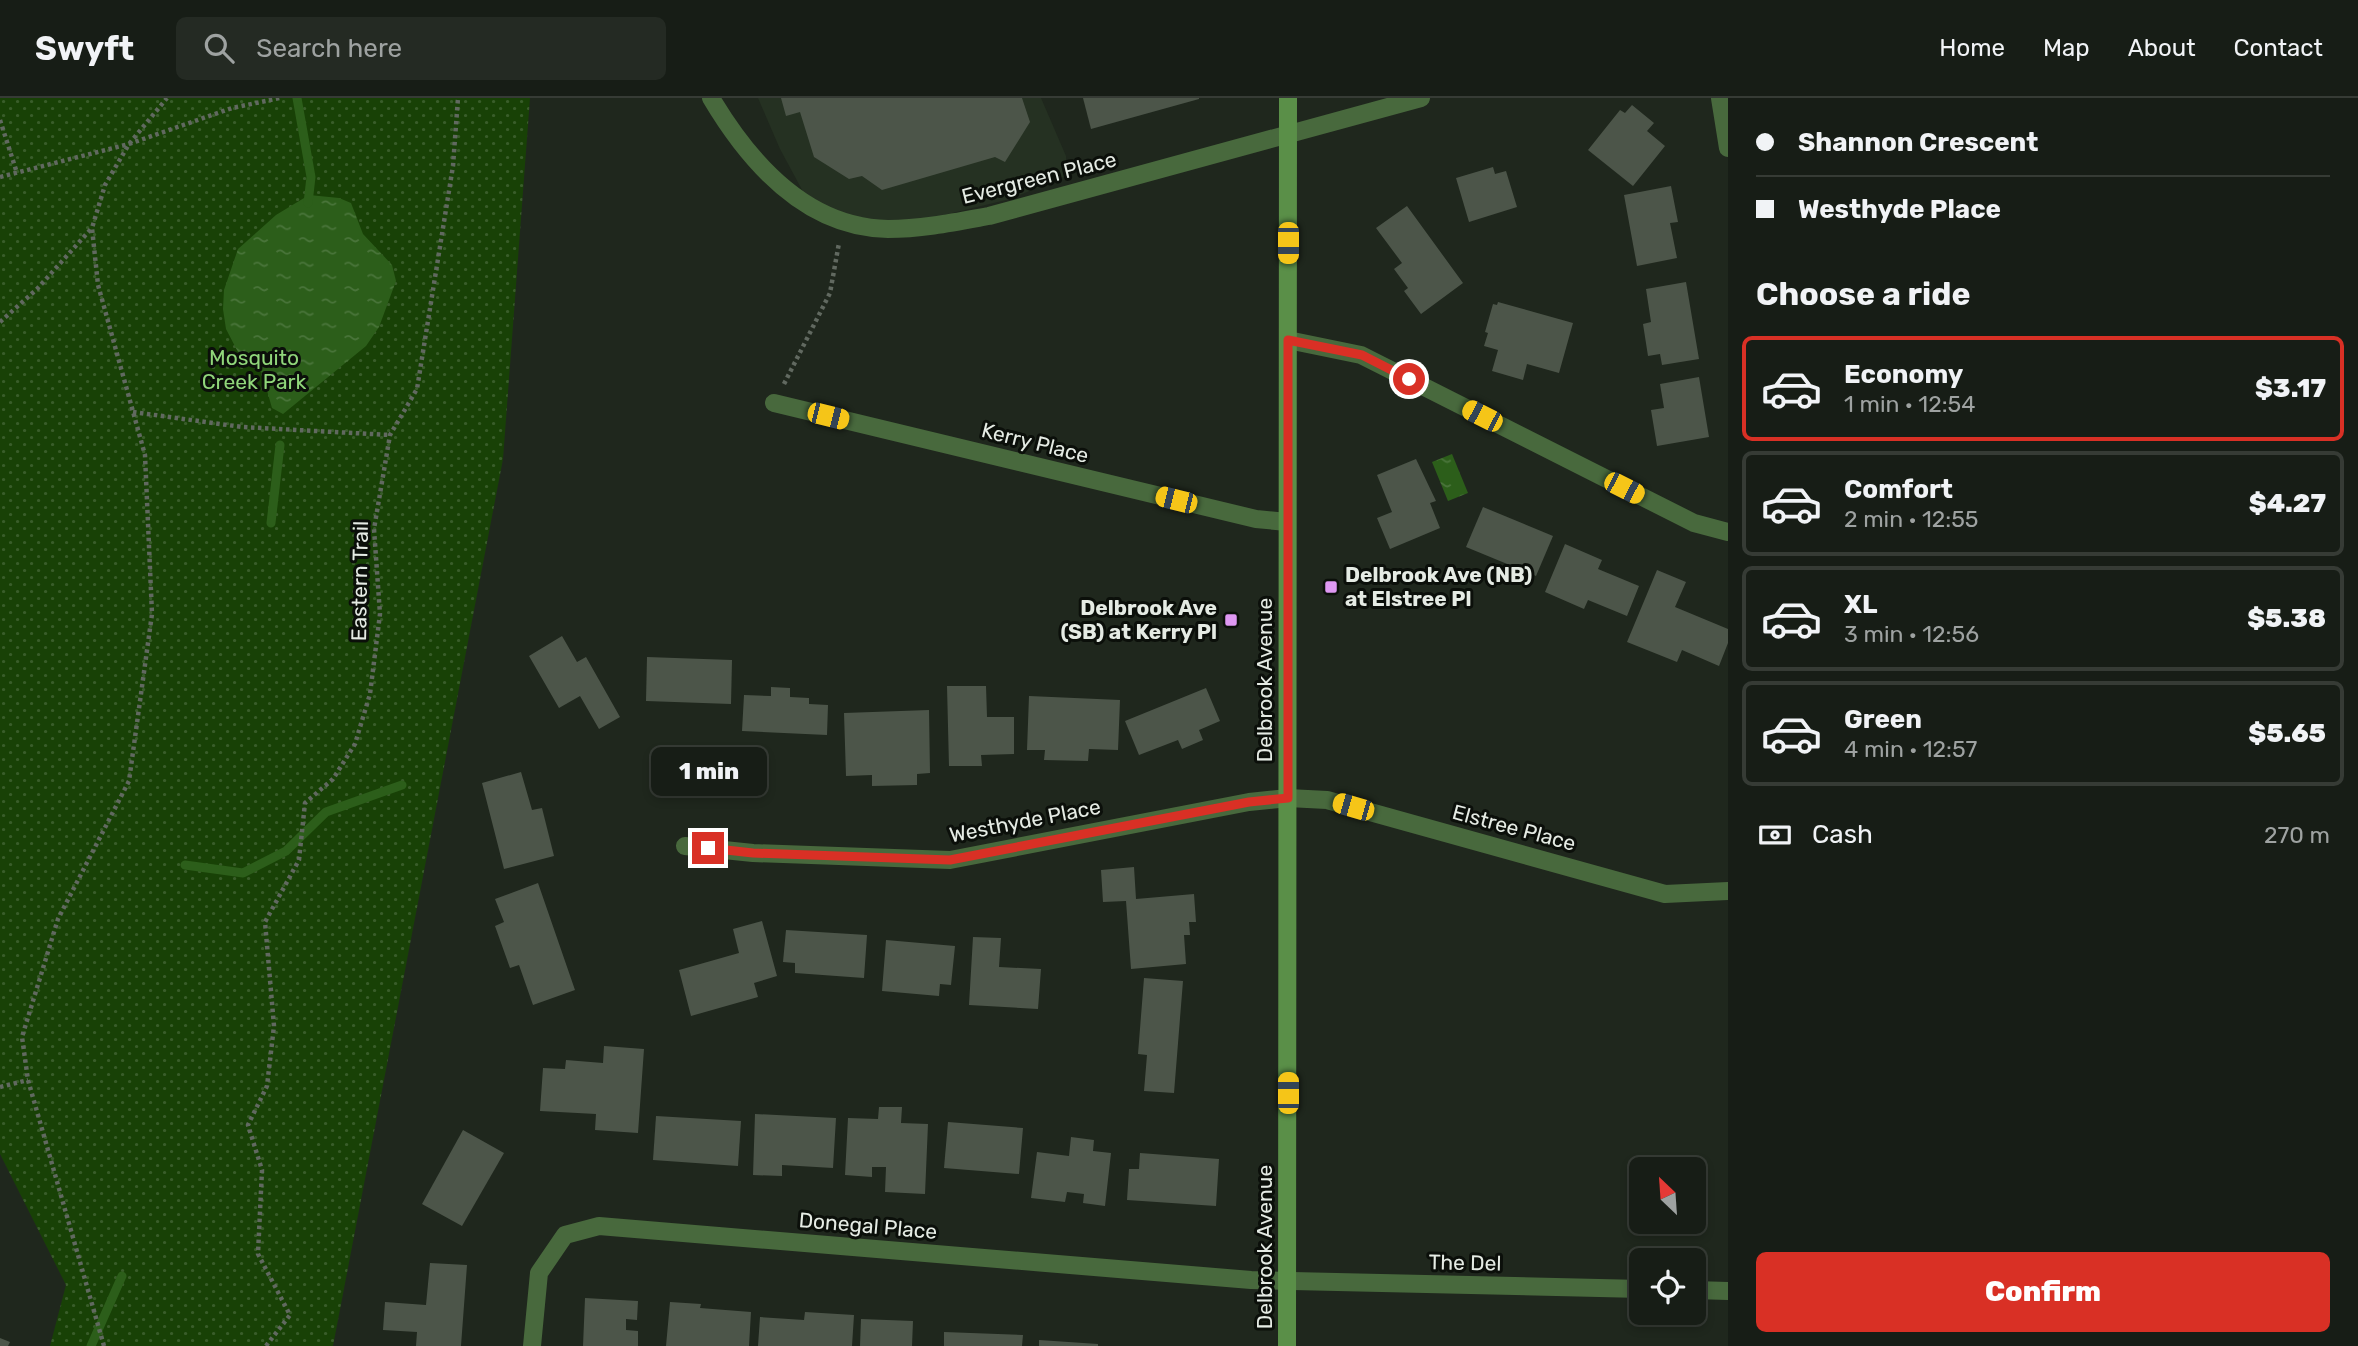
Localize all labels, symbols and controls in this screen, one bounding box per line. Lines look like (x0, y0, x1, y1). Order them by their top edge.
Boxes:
search box (176, 17, 666, 80)
text: Swyft (35, 29, 134, 68)
icon: search (200, 29, 238, 67)
text: Search here (256, 33, 402, 64)
text: Home (1939, 34, 2005, 62)
text: Map (2043, 34, 2090, 62)
text: About (2128, 34, 2196, 62)
text: Contact (2234, 34, 2323, 62)
text: Shannon Crescent (1798, 127, 2038, 158)
street label: Evergreen Place (959, 146, 1119, 209)
text: Westhyde Place (1798, 194, 2001, 225)
car (1278, 222, 1299, 264)
text: Choose a ride (1756, 275, 1970, 313)
park label: Mosquito Creek Park (202, 345, 307, 394)
icon: car (1760, 357, 1823, 420)
text: Economy (1844, 359, 1963, 390)
route start (1393, 363, 1425, 395)
text: $3.17 (2255, 373, 2326, 404)
text: 1 min · 12:54 (1844, 390, 1975, 418)
car (1459, 397, 1506, 435)
car (806, 401, 851, 431)
street label: Kerry Place (979, 417, 1091, 468)
car (1601, 469, 1648, 507)
icon: car (1760, 472, 1823, 535)
text: Comfort (1844, 474, 1953, 505)
car (1154, 485, 1199, 515)
text: $4.27 (2249, 488, 2326, 519)
text: 2 min · 12:55 (1844, 505, 1979, 533)
street label: Eastern Trail (346, 521, 373, 641)
place label: Delbrook Ave (NB) at Elstree Pl (1345, 562, 1532, 611)
marker: Delbrook Ave (NB) at Elstree Pl (1323, 579, 1339, 595)
icon: car (1760, 587, 1823, 650)
text: XL (1844, 589, 1877, 620)
place label: Delbrook Ave (SB) at Kerry Pl (1060, 595, 1217, 644)
street label: Delbrook Avenue (1252, 598, 1277, 762)
text: $5.38 (2247, 603, 2326, 634)
marker: Delbrook Ave (SB) at Kerry Pl (1223, 612, 1239, 628)
text: 3 min · 12:56 (1844, 620, 1979, 648)
icon: car (1760, 702, 1823, 765)
text: Green (1844, 704, 1922, 735)
text: $5.65 (2248, 718, 2326, 749)
text: 4 min · 12:57 (1844, 735, 1977, 763)
callout: 1 min (650, 746, 766, 796)
text: 1 min (679, 757, 739, 785)
car (1330, 791, 1377, 823)
street label: Westhyde Place (947, 794, 1103, 847)
street label: Elstree Place (1450, 799, 1579, 856)
icon: cash (1756, 816, 1794, 854)
text: Cash (1812, 819, 1873, 850)
text: 270 m (2264, 821, 2330, 849)
route end (692, 832, 724, 864)
car (1278, 1072, 1299, 1114)
north arrow (1629, 1157, 1706, 1234)
map controls (1629, 1157, 1706, 1325)
street label: Delbrook Avenue (1252, 1165, 1277, 1329)
street label: Donegal Place (798, 1207, 938, 1244)
button: locate (1629, 1248, 1706, 1325)
street label: The Del (1428, 1249, 1502, 1276)
button: Confirm (1756, 1252, 2330, 1332)

